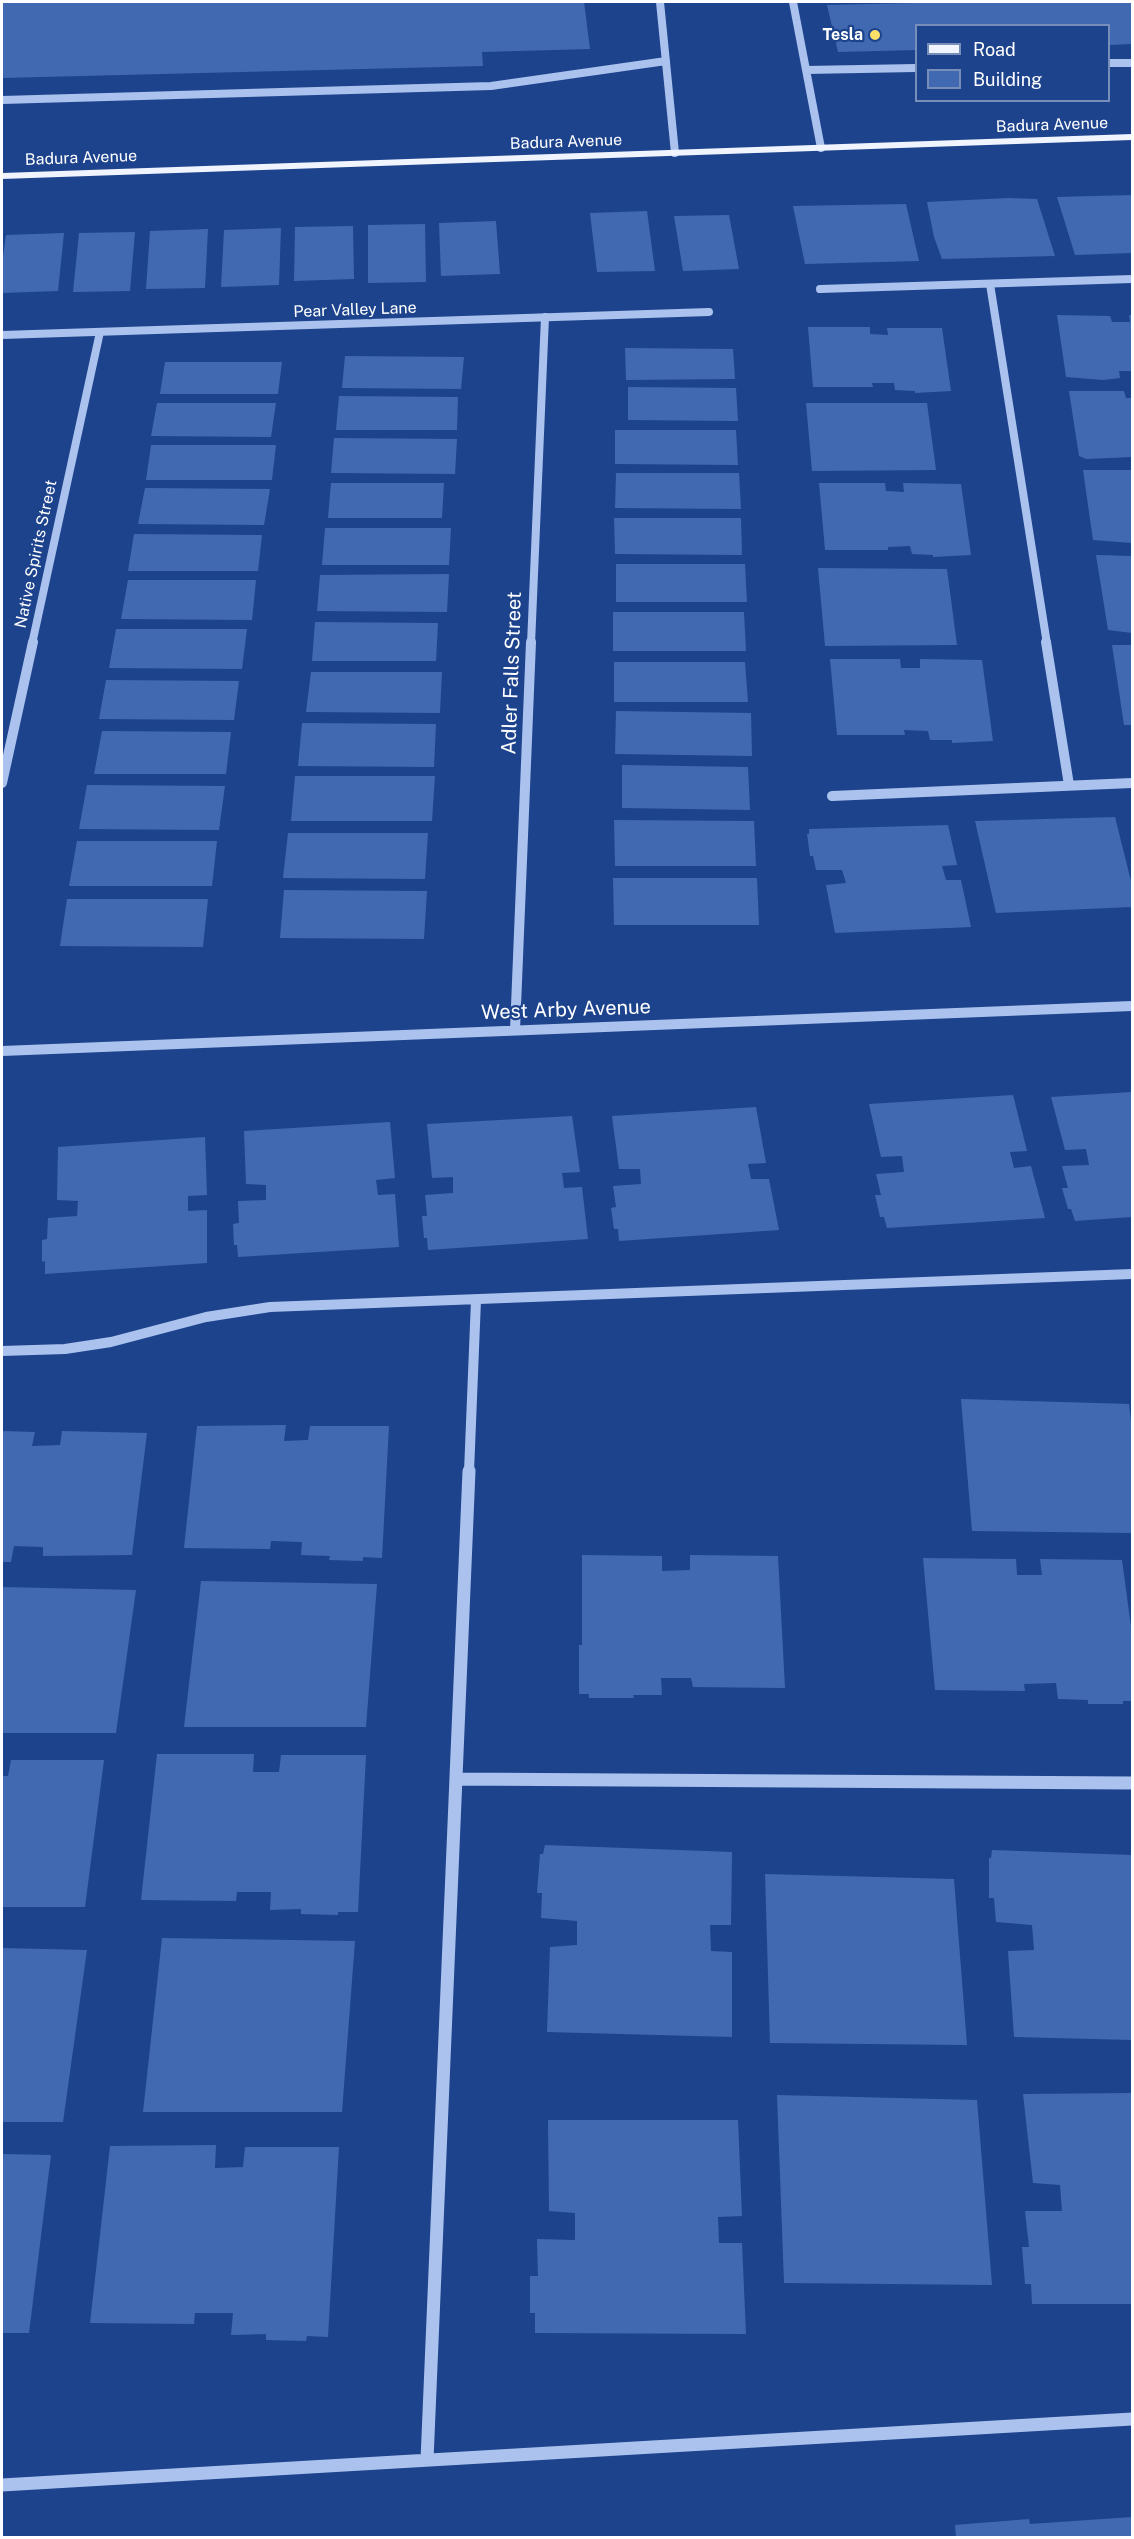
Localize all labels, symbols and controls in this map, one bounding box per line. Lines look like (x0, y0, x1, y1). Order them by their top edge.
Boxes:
legend (915, 24, 1110, 102)
place label: Tesla (822, 25, 863, 45)
marker: Tesla (868, 28, 882, 42)
text: Road (973, 39, 1016, 60)
text: Building (973, 69, 1042, 90)
street label: Badura Avenue (996, 113, 1108, 137)
street label: Badura Avenue (510, 130, 622, 154)
street label: Badura Avenue (25, 146, 137, 170)
street label: Pear Valley Lane (293, 298, 417, 322)
street label: Native Spirits Street (11, 478, 61, 630)
street label: Adler Falls Street (497, 591, 527, 755)
street label: West Arby Avenue (481, 995, 651, 1025)

